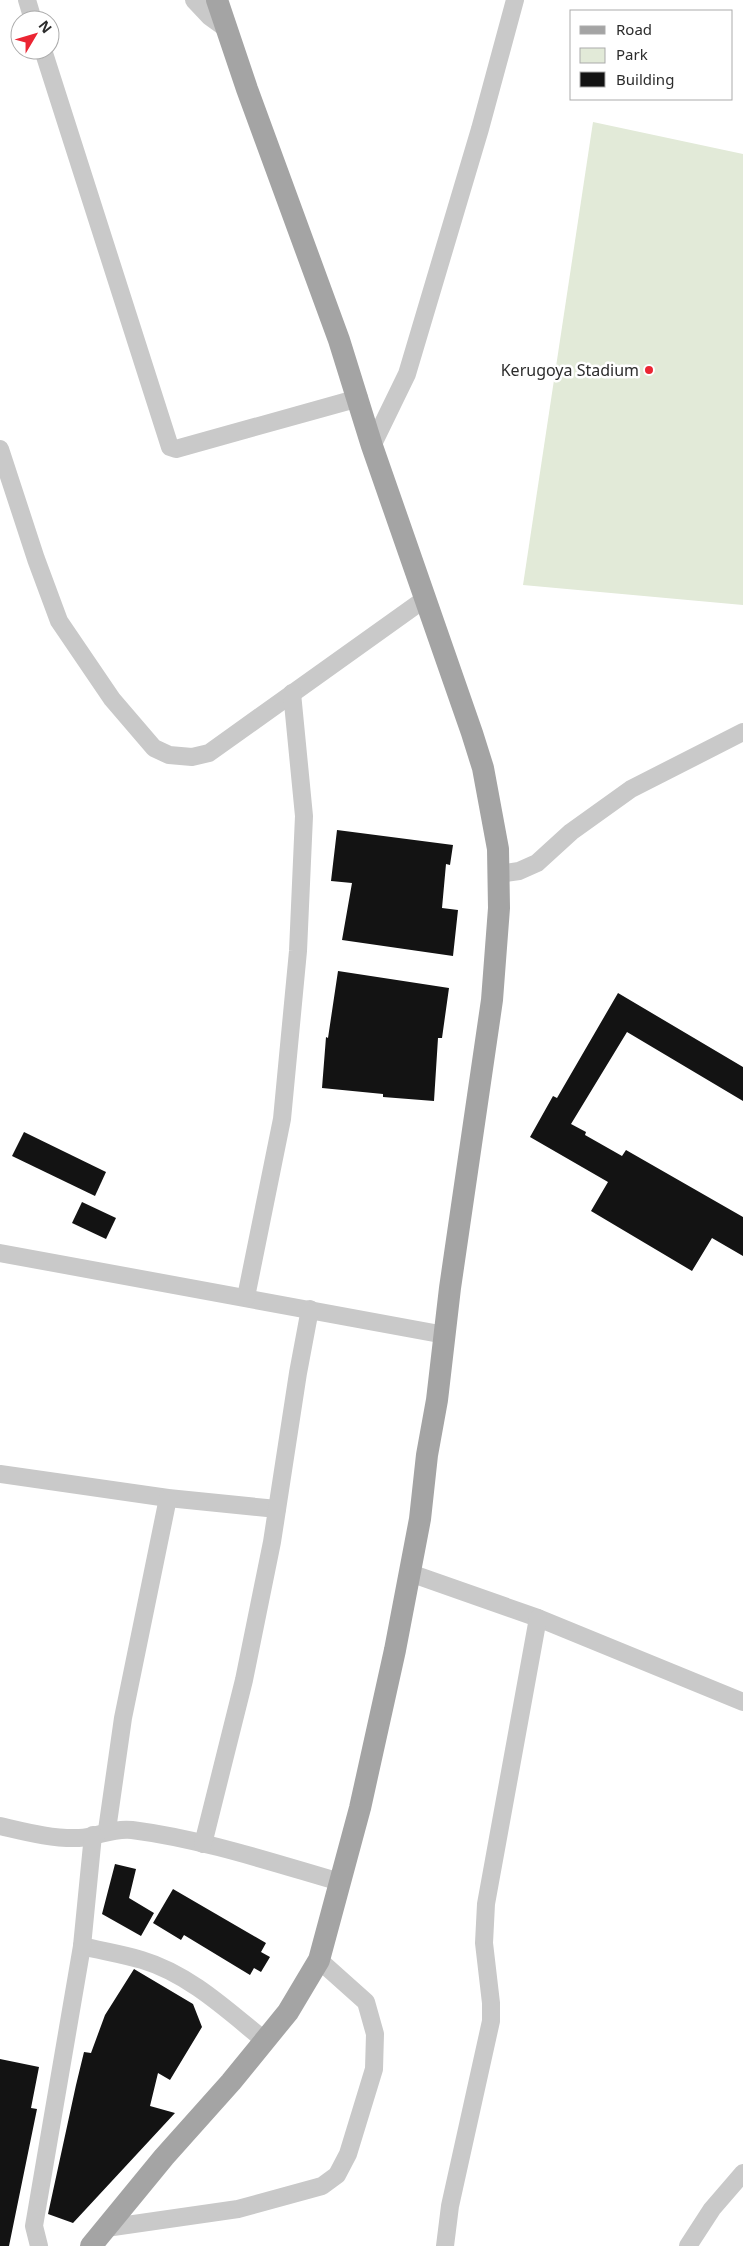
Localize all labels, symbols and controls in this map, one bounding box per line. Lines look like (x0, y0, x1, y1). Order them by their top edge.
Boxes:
north arrow (10, 10, 60, 60)
legend (570, 10, 733, 100)
text: N (35, 16, 57, 37)
text: Road (616, 19, 652, 39)
text: Park (616, 44, 648, 64)
text: Building (616, 69, 674, 89)
place label: Kerugoya Stadium (501, 359, 639, 381)
marker: Kerugoya Stadium (643, 364, 655, 376)

